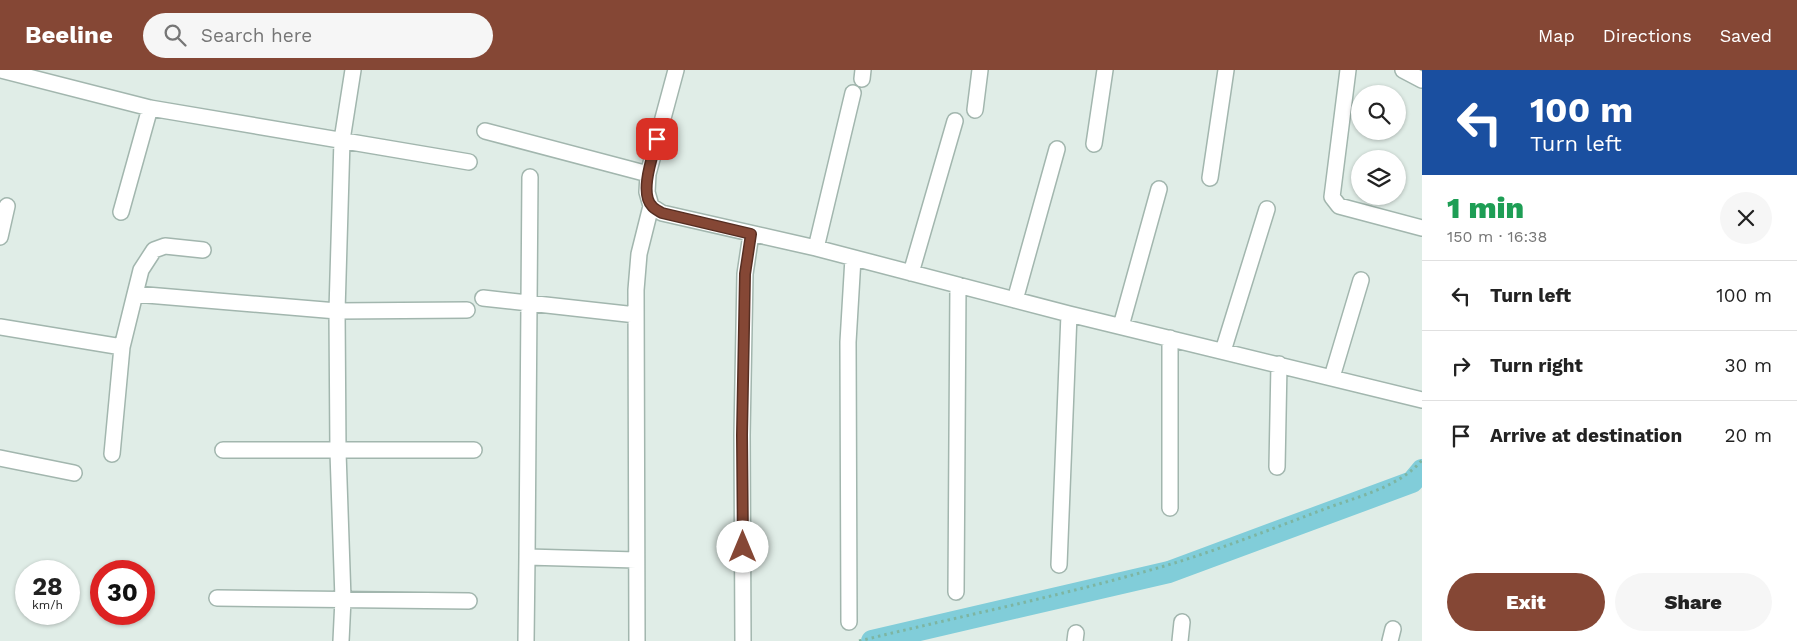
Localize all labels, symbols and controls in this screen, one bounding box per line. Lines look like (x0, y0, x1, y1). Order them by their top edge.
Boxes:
search box (143, 13, 493, 58)
text: Beeline (25, 21, 113, 49)
icon: search (161, 21, 189, 49)
text: Search here (201, 24, 312, 47)
text: Map (1538, 25, 1575, 46)
text: Directions (1603, 25, 1692, 46)
text: Saved (1720, 25, 1772, 46)
map controls (1351, 85, 1406, 205)
button: search (1351, 85, 1406, 140)
text: 100 m (1530, 89, 1633, 131)
icon: left (1447, 90, 1512, 155)
pin (636, 118, 678, 160)
icon: arrive (643, 125, 671, 153)
text: Turn left (1530, 131, 1622, 156)
button: layers (1351, 150, 1406, 205)
text: 1 min (1447, 190, 1524, 225)
button: close (1720, 192, 1772, 244)
text: 150 m · 16:38 (1447, 227, 1547, 246)
icon: left (1447, 282, 1475, 310)
text: Turn left (1490, 284, 1571, 307)
text: 100 m (1716, 284, 1772, 307)
icon: right (1447, 352, 1475, 380)
text: Turn right (1490, 354, 1583, 377)
text: 30 m (1725, 354, 1772, 377)
icon: arrive (1447, 422, 1475, 450)
text: Arrive at destination (1490, 424, 1682, 447)
text: 20 m (1725, 424, 1772, 447)
position arrow (716, 520, 768, 572)
speed limit sign: 30 (90, 560, 155, 625)
text: 28 (32, 572, 63, 601)
button: Exit (1447, 573, 1605, 631)
button: Share (1615, 573, 1772, 631)
text: km/h (32, 598, 63, 612)

